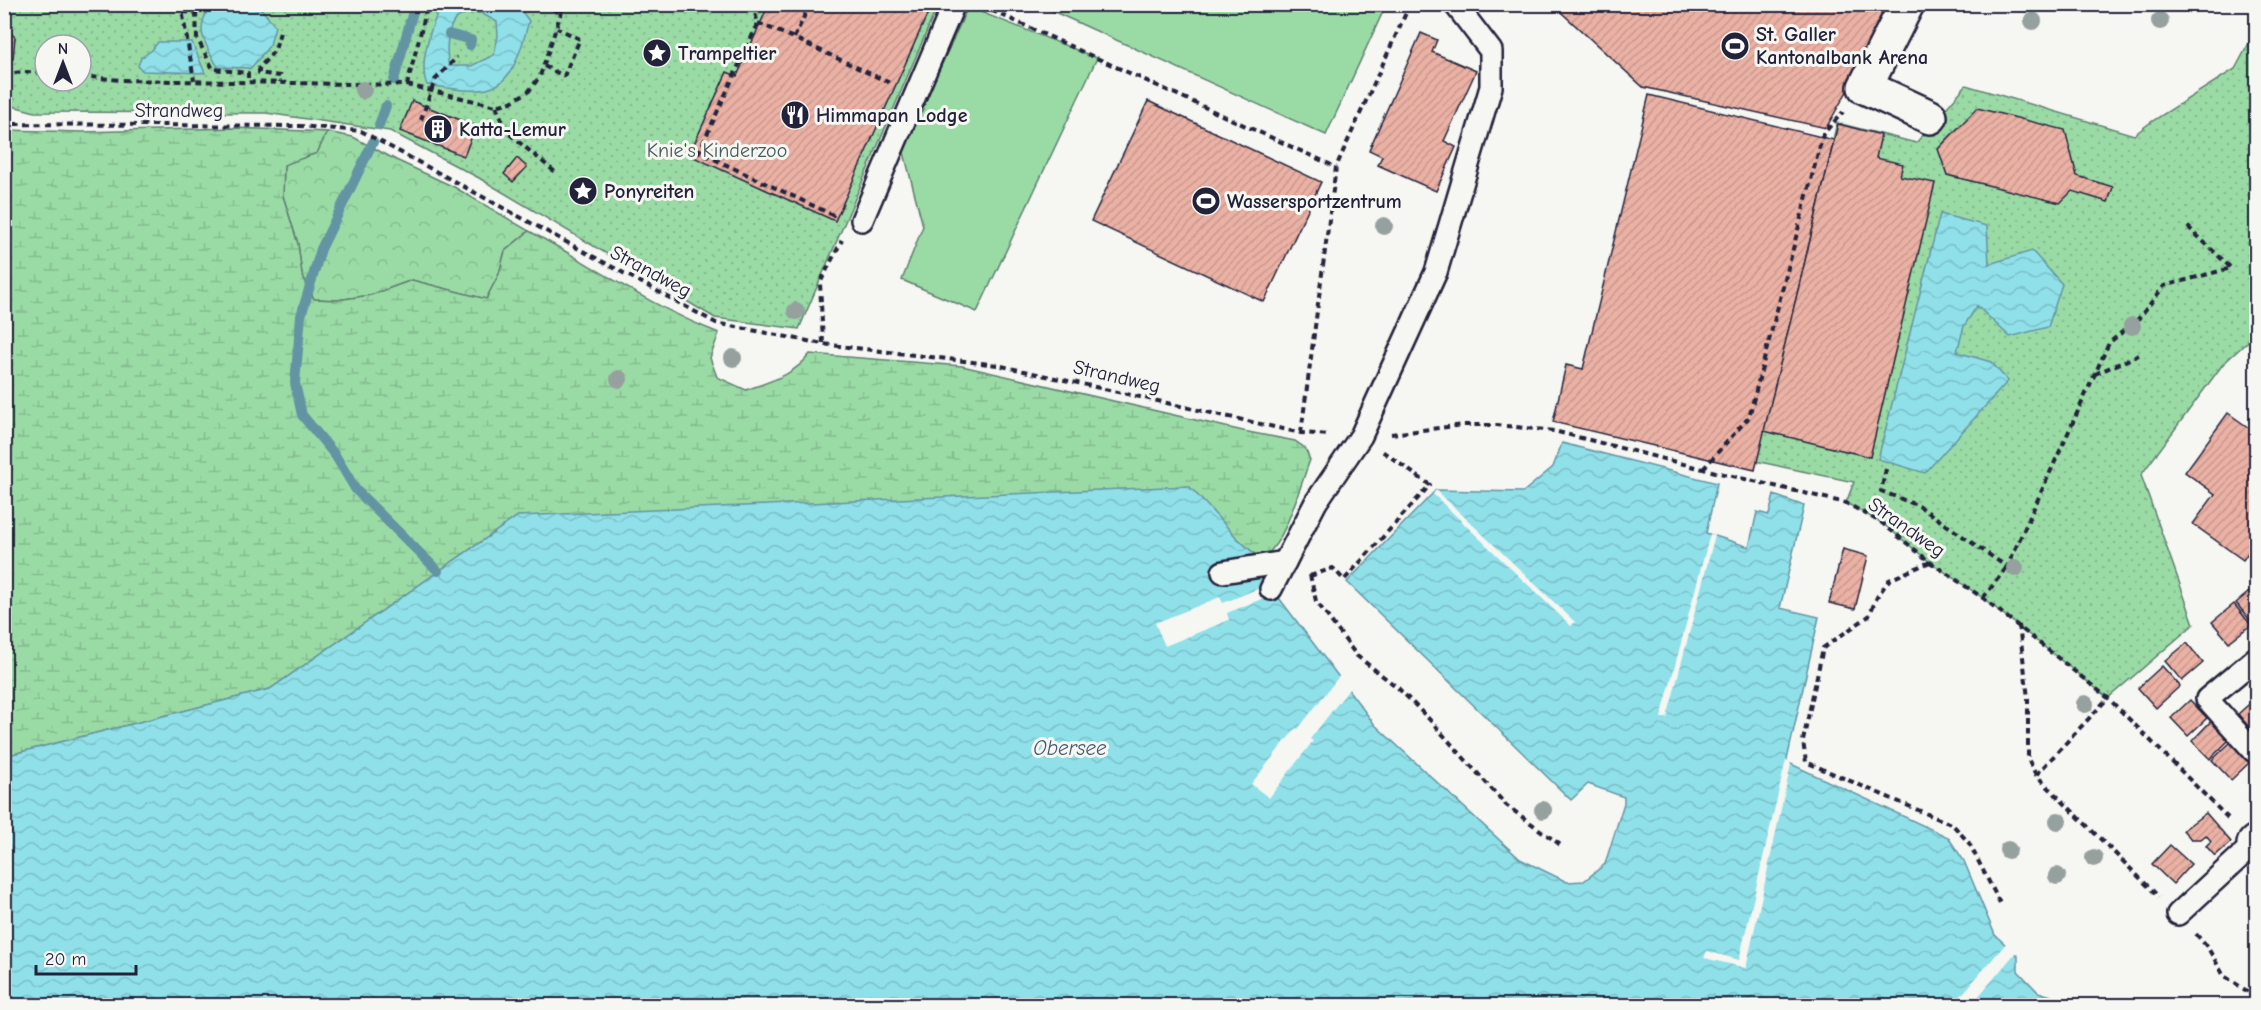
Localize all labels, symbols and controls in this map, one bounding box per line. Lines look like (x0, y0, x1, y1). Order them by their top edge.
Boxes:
place label: St. Galler Kantonalbank Arena (1756, 23, 1928, 69)
sports icon: St. Galler Kantonalbank Arena (1719, 30, 1751, 62)
north arrow (33, 33, 93, 93)
place icon: Trampeltier (641, 37, 673, 69)
text: N (58, 40, 68, 58)
place label: Trampeltier (678, 42, 776, 65)
street label: Strandweg (135, 99, 223, 122)
restaurant icon: Himmapan Lodge (779, 99, 811, 131)
place label: Himmapan Lodge (816, 104, 968, 127)
building icon: Katta-Lemur (422, 113, 454, 145)
place label: Katta-Lemur (459, 118, 566, 141)
park label: Knie's Kinderzoo (647, 139, 787, 162)
place icon: Ponyreiten (567, 175, 599, 207)
place label: Ponyreiten (604, 180, 694, 203)
sports icon: Wassersportzentrum (1190, 185, 1222, 217)
place label: Wassersportzentrum (1227, 190, 1402, 213)
street label: Strandweg (606, 241, 695, 302)
street label: Strandweg (1071, 355, 1163, 398)
street label: Strandweg (1864, 493, 1950, 562)
water label: Obersee (1033, 736, 1107, 760)
scale bar (36, 938, 136, 976)
text: 20 m (45, 949, 86, 970)

